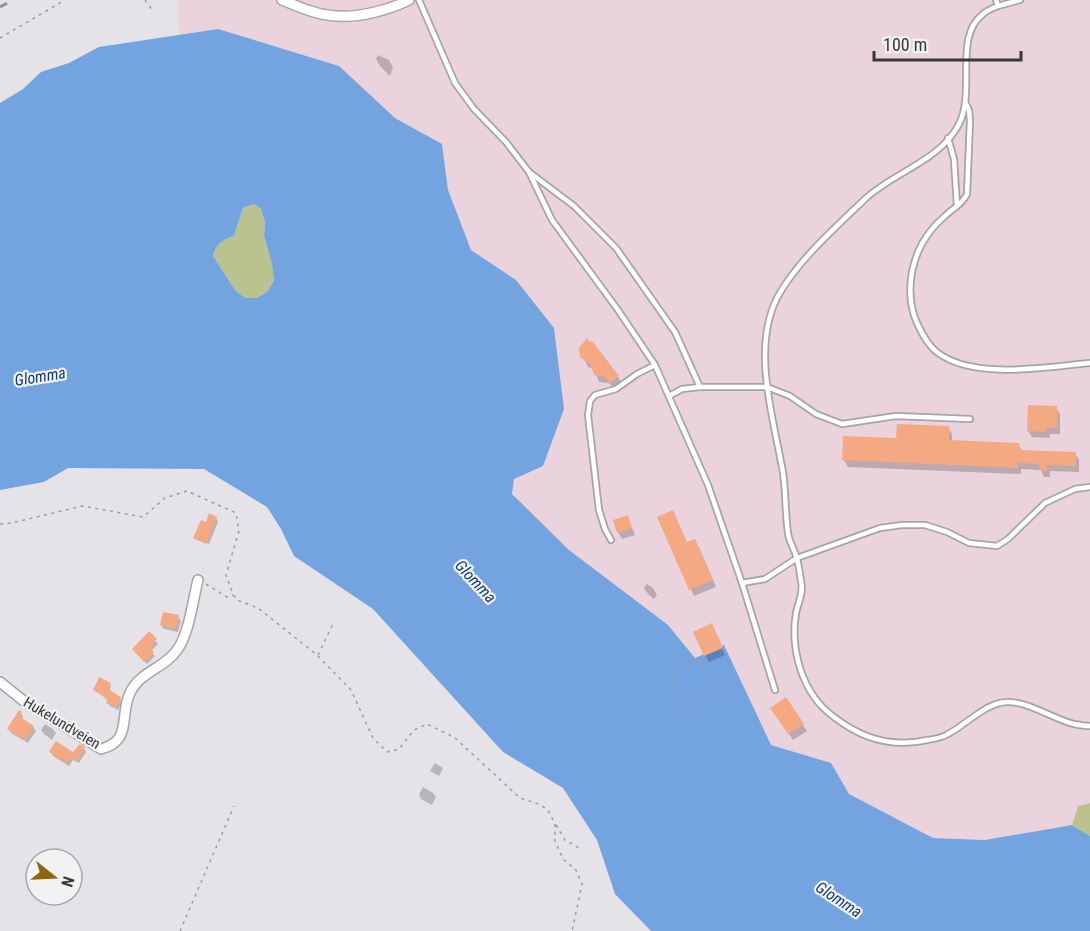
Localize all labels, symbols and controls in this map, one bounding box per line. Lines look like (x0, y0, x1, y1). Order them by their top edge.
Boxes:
scale bar (874, 24, 1021, 62)
text: 100 m (883, 34, 927, 55)
water label: Glomma (13, 363, 67, 390)
water label: Glomma (451, 556, 500, 607)
street label: Hukelundveien (20, 693, 104, 753)
north arrow (24, 847, 84, 907)
text: N (57, 874, 78, 889)
water label: Glomma (812, 877, 865, 921)

